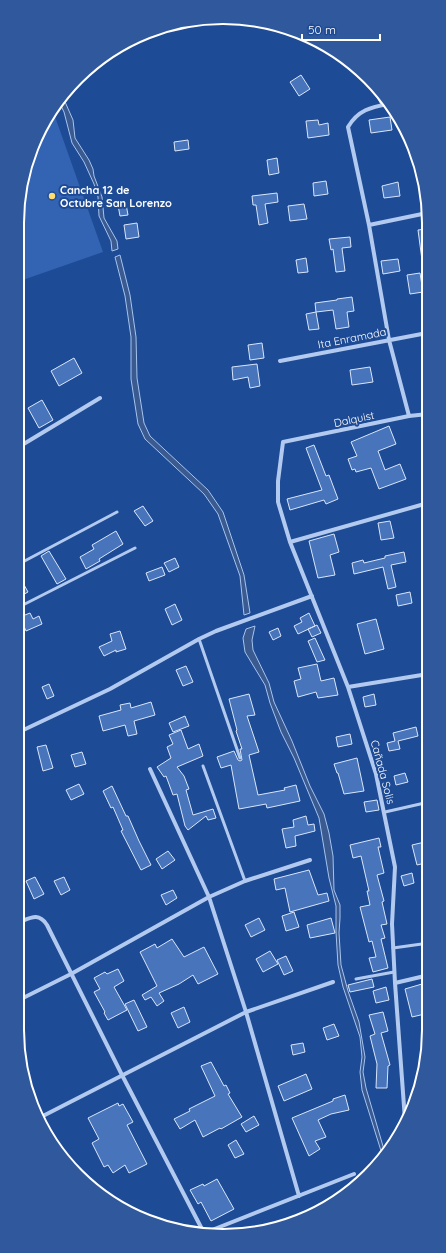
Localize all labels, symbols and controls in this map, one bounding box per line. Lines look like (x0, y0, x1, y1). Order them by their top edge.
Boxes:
scale bar (302, 16, 380, 42)
text: 50 m (308, 22, 336, 37)
place label: Cancha 12 de Octubre San Lorenzo (60, 183, 172, 210)
marker: Cancha 12 de Octubre San Lorenzo (47, 191, 57, 201)
street label: Ita Enramada (317, 324, 387, 352)
street label: Dalquist (332, 408, 376, 430)
street label: Cañada Solis (368, 738, 398, 806)

